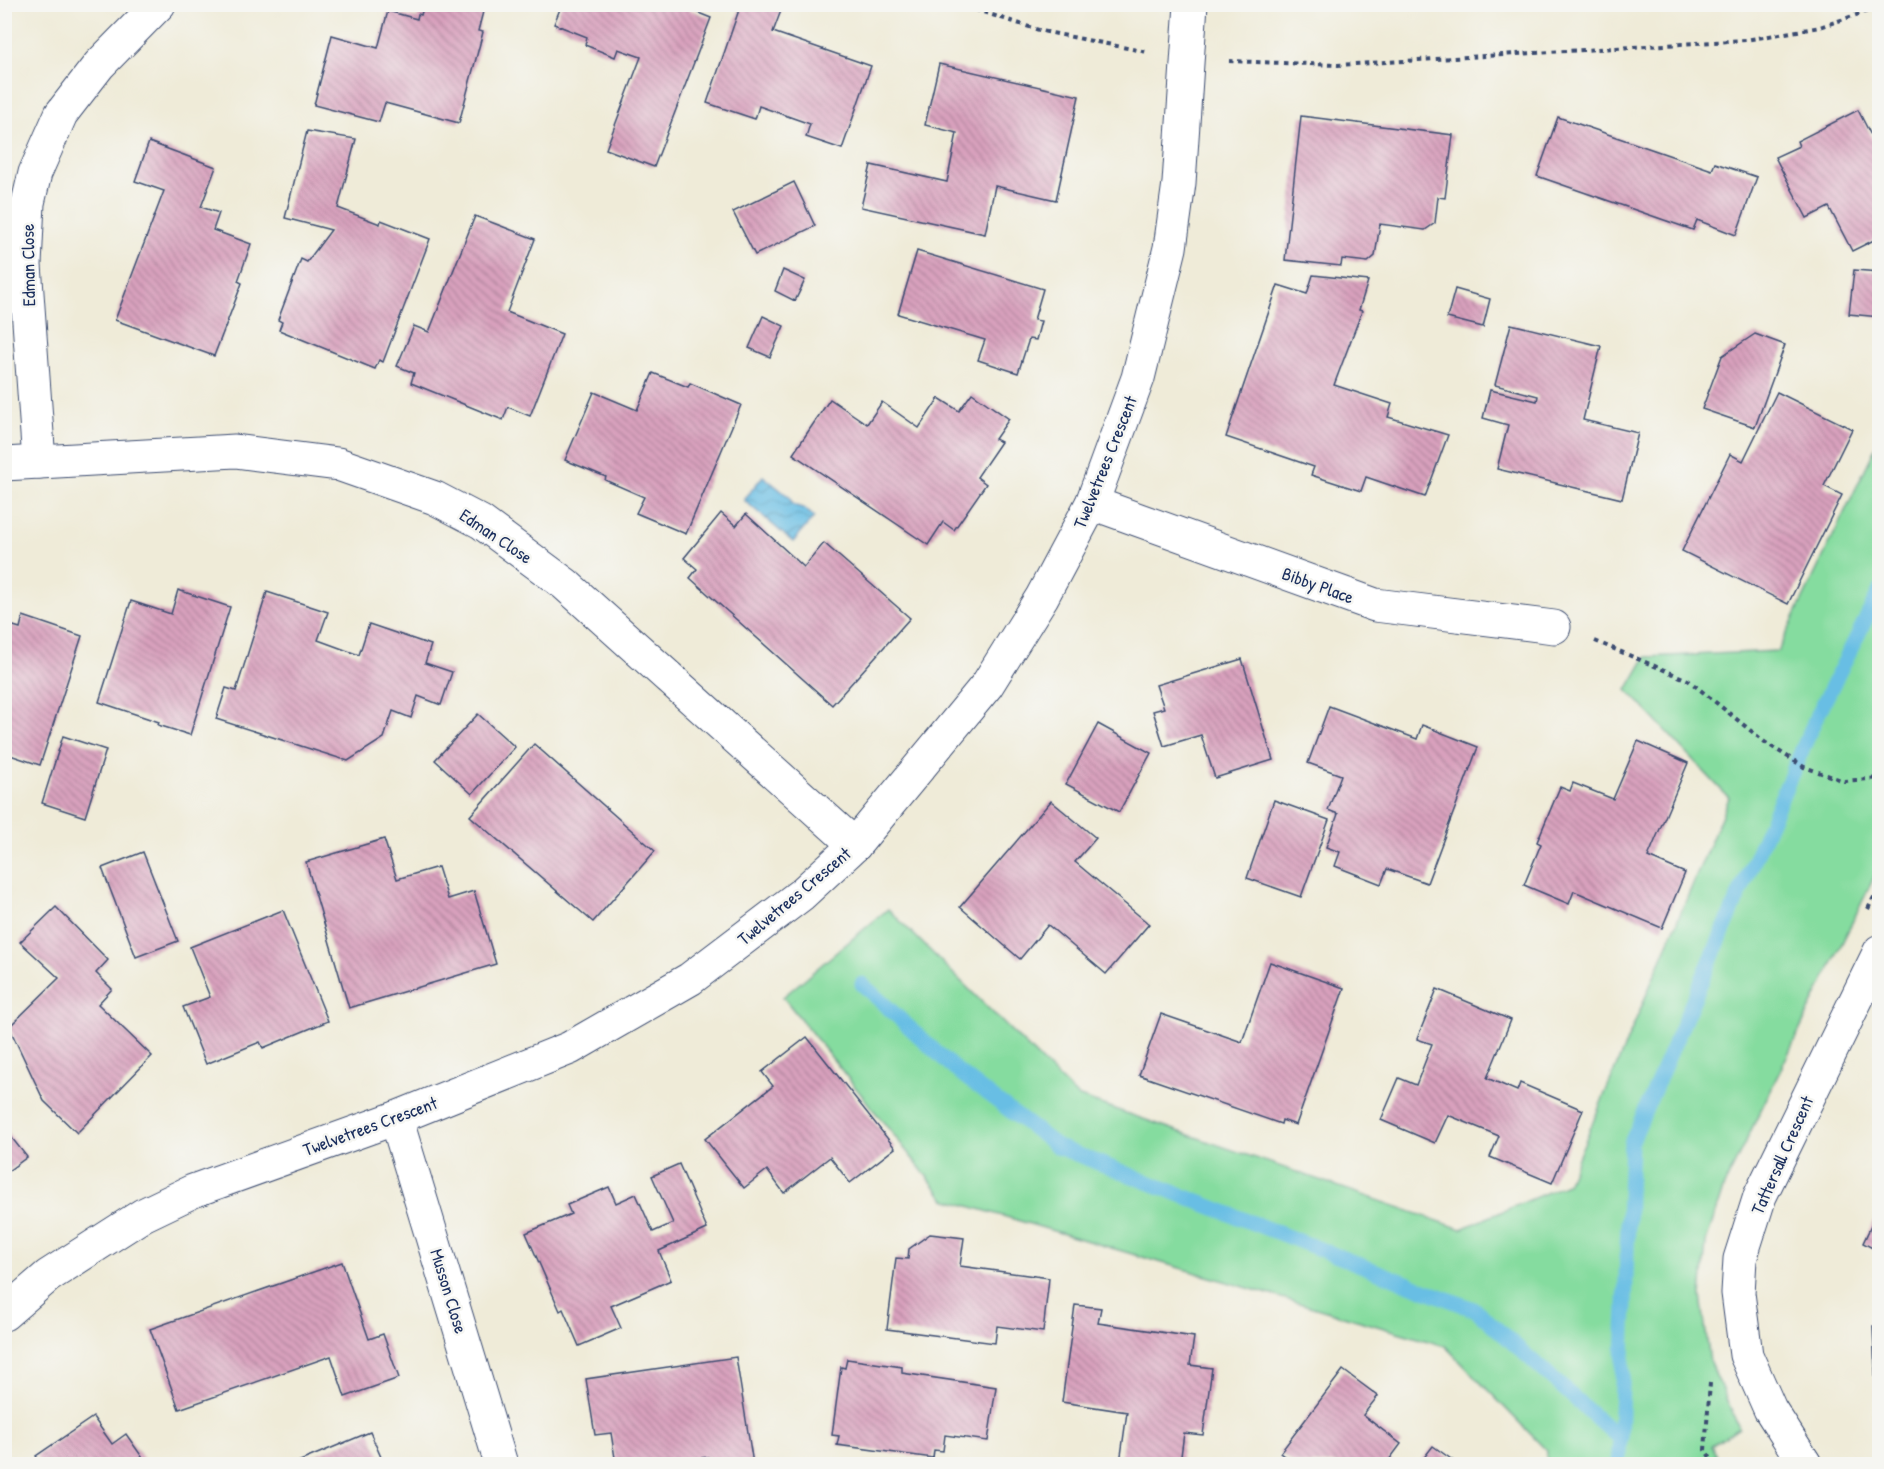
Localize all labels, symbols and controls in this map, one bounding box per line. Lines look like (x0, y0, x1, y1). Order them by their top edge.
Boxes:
street label: Edman Close (15, 224, 41, 306)
street label: Twelvetrees Crescent (1067, 391, 1143, 532)
street label: Edman Close (455, 503, 537, 569)
street label: Bibby Place (1279, 561, 1357, 609)
street label: Twelvetrees Crescent (732, 841, 857, 951)
street label: Twelvetrees Crescent (299, 1090, 441, 1162)
street label: Tattersall Crescent (1745, 1091, 1820, 1218)
street label: Musson Close (424, 1246, 474, 1336)

